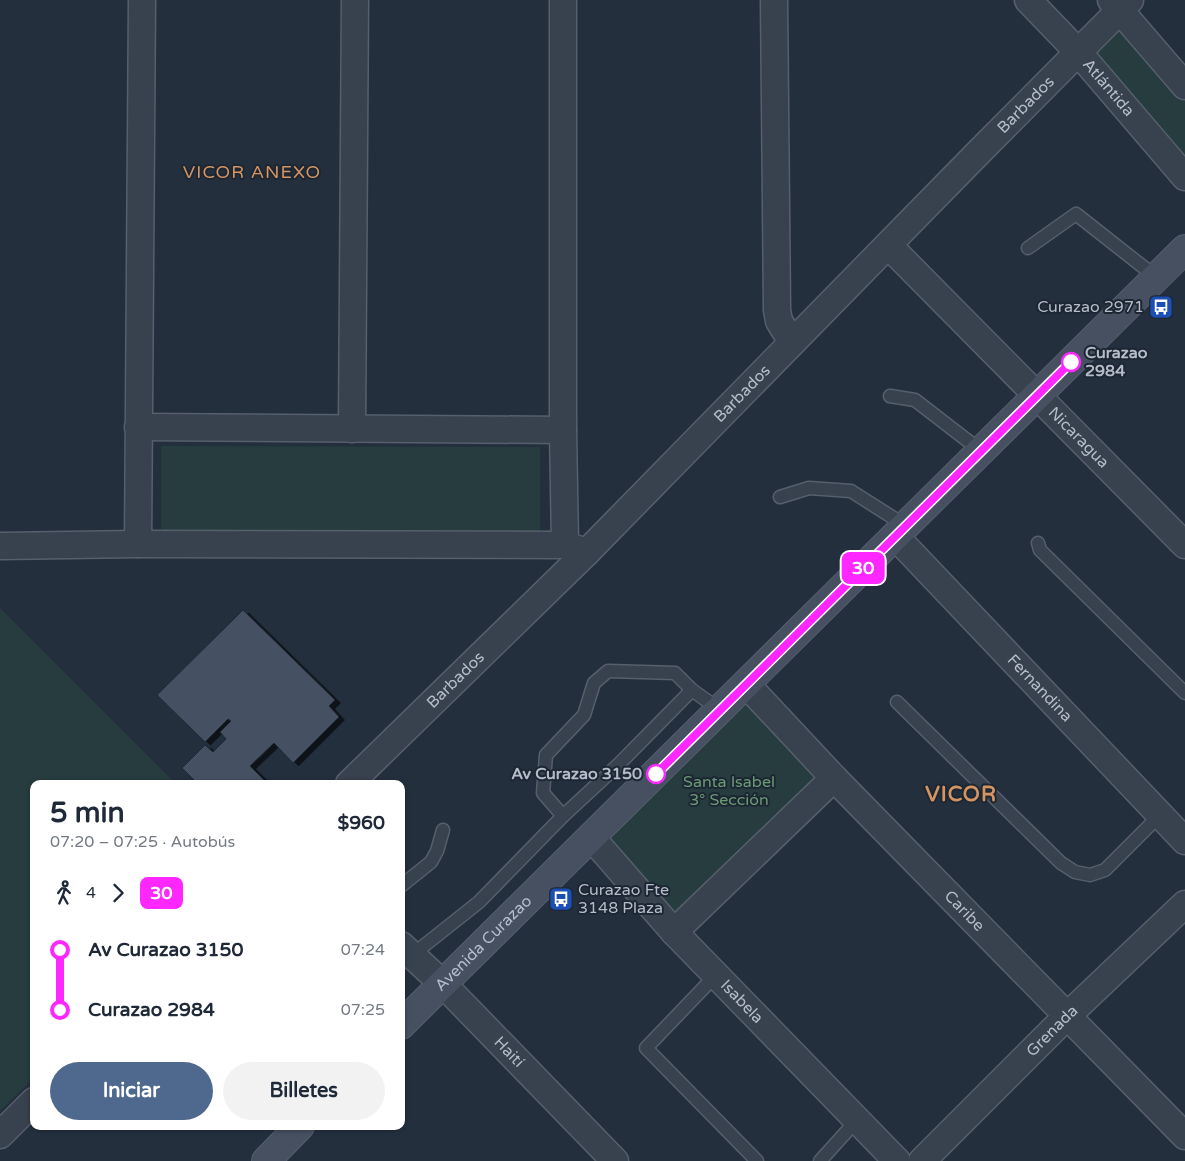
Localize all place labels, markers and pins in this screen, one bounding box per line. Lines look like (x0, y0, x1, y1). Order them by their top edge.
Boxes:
bus stop icon: Curazao 2971 (1148, 294, 1174, 320)
place label: Curazao 2971 (1037, 297, 1144, 317)
place label: Curazao 2984 (1085, 343, 1148, 381)
marker: Curazao 2984 (1061, 352, 1081, 372)
place label: Av Curazao 3150 (511, 764, 642, 784)
marker: Av Curazao 3150 (646, 764, 666, 784)
place label: Curazao Fte 3148 Plaza (578, 880, 669, 918)
bus stop icon: Curazao Fte 3148 Plaza (548, 886, 574, 912)

